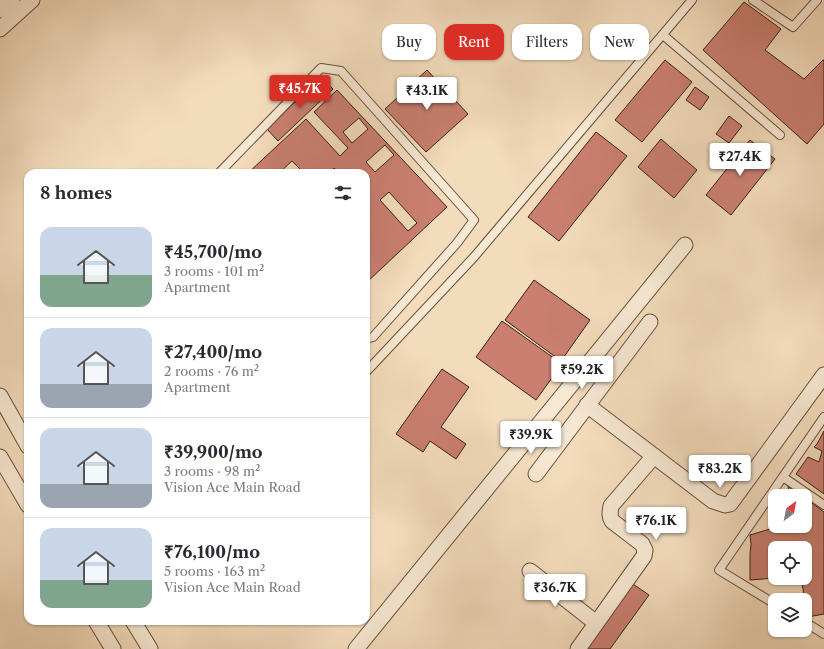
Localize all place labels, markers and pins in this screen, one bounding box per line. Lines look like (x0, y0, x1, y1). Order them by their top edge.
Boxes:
pin: ₹45.7K (267, 75, 333, 109)
pin: ₹43.1K (394, 77, 460, 111)
pin: ₹27.4K (707, 143, 773, 177)
pin: ₹59.2K (549, 356, 615, 390)
pin: ₹39.9K (498, 421, 564, 455)
pin: ₹83.2K (687, 455, 753, 489)
pin: ₹76.1K (623, 507, 689, 541)
pin: ₹36.7K (522, 574, 588, 608)

